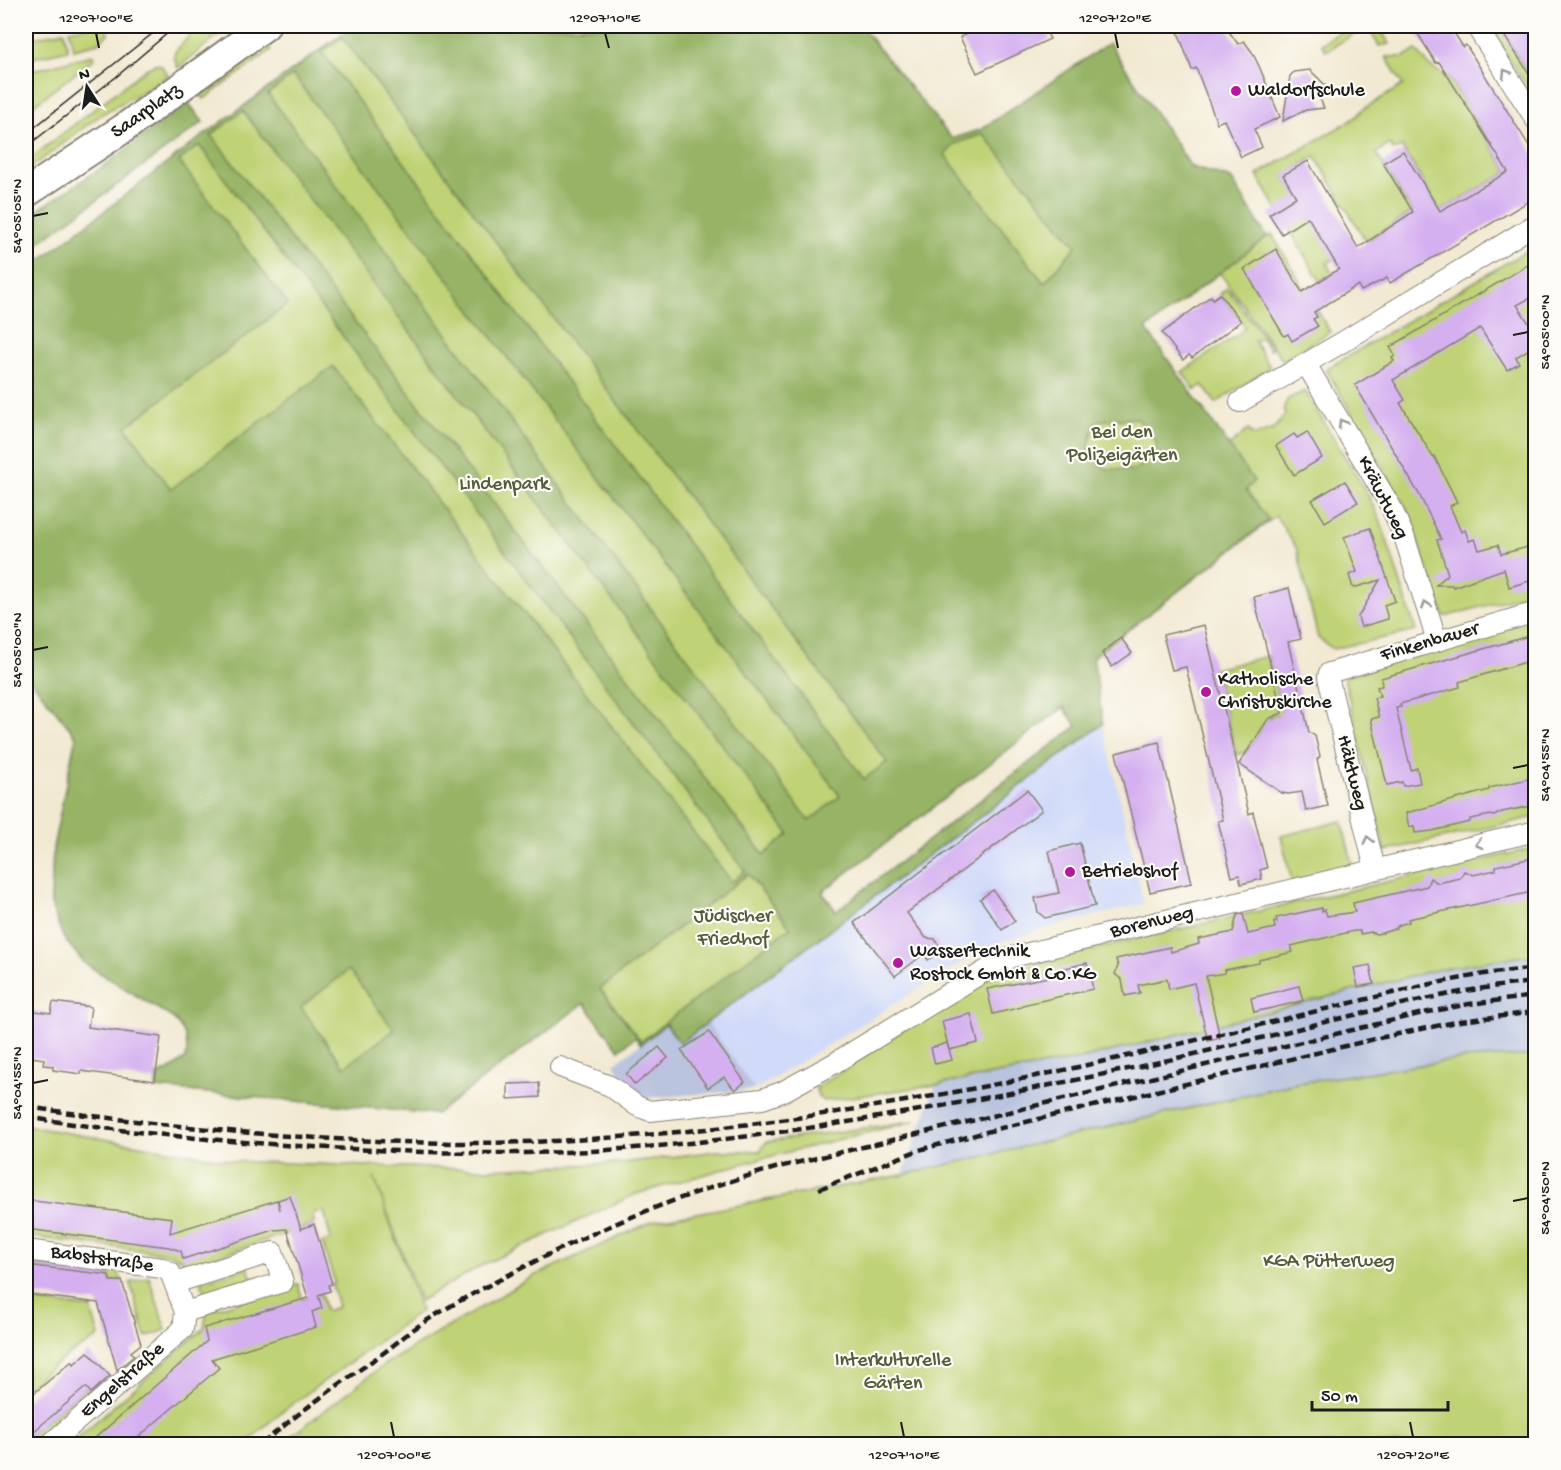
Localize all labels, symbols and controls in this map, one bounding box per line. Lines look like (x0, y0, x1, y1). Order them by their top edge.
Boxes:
text: 12°07'00"E (59, 10, 133, 28)
text: 12°07'10"E (569, 10, 641, 28)
text: 12°07'20"E (1078, 10, 1152, 28)
north arrow (57, 57, 117, 117)
text: N (78, 65, 92, 86)
one-way arrow (1501, 69, 1513, 79)
street label: Saarplatz (107, 79, 188, 145)
place label: Waldorfschule (1248, 80, 1366, 103)
marker: Waldorfschule (1229, 84, 1243, 98)
text: 54°05'05"N (9, 179, 27, 253)
text: 54°05'00"N (1537, 294, 1555, 370)
one-way arrow (1337, 419, 1349, 429)
park label: Bei den Polizeigärten (1065, 422, 1178, 468)
street label: Kräwtweg (1351, 453, 1413, 543)
park label: Lindenpark (459, 474, 551, 497)
one-way arrow (1420, 600, 1433, 611)
text: 54°05'00"N (9, 612, 27, 688)
street label: Finkenbauer (1377, 617, 1484, 668)
place label: Katholische Christuskirche (1218, 669, 1332, 715)
marker: Katholische Christuskirche (1199, 685, 1213, 699)
text: 54°04'55"N (1537, 728, 1555, 801)
street label: Häktweg (1331, 733, 1371, 813)
one-way arrow (1362, 835, 1375, 845)
one-way arrow (1474, 837, 1484, 850)
place label: Betriebshof (1081, 861, 1179, 884)
marker: Betriebshof (1063, 865, 1077, 879)
street label: Borenweg (1107, 902, 1196, 945)
park label: Jüdischer Friedhof (694, 906, 774, 952)
place label: Wassertechnik Rostock GmbH & Co.KG (910, 941, 1097, 987)
marker: Wassertechnik Rostock GmbH & Co.KG (891, 956, 905, 970)
text: 54°04'55"N (9, 1046, 27, 1119)
text: 54°04'50"N (1537, 1161, 1555, 1235)
street label: Babststraße (48, 1241, 156, 1279)
park label: KGA Pütterweg (1263, 1251, 1395, 1274)
street label: Engelstraße (76, 1338, 170, 1424)
park label: Interkulturelle Gärten (835, 1350, 952, 1396)
scale bar (1312, 1374, 1448, 1412)
text: 50 m (1321, 1387, 1358, 1408)
text: 12°07'00"E (357, 1447, 431, 1465)
text: 12°07'10"E (868, 1447, 940, 1465)
text: 12°07'20"E (1376, 1447, 1450, 1465)

